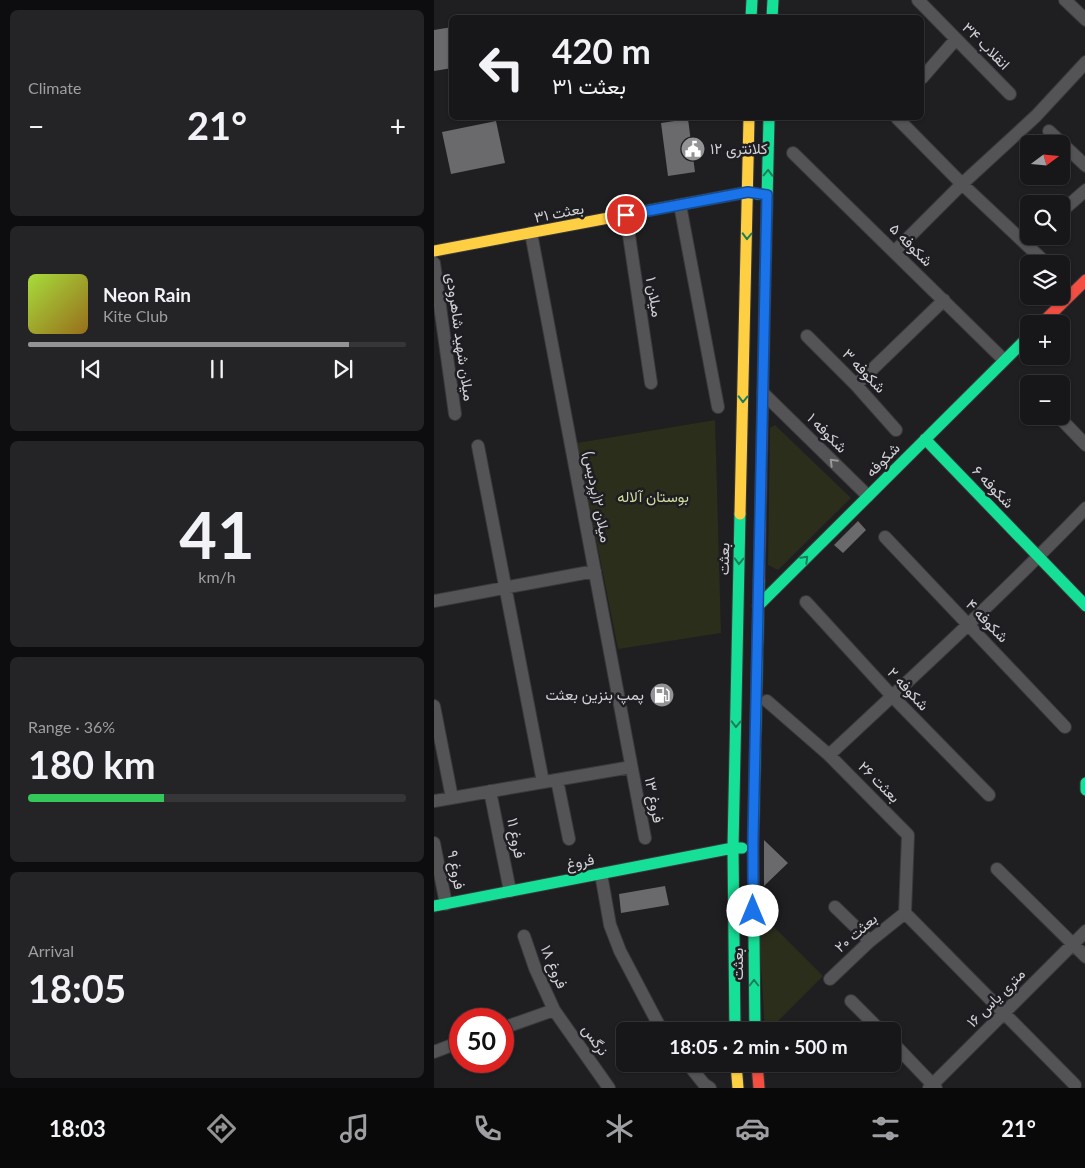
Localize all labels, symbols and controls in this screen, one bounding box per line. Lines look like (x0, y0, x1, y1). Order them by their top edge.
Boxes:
street label: انقلاب ۳۴ (959, 18, 1014, 73)
text: 420 m (552, 29, 651, 71)
icon: left (469, 35, 534, 100)
text: بعثت ۳۱ (552, 72, 626, 99)
text: Climate (28, 78, 81, 97)
text: 21° (187, 102, 247, 148)
text: − (28, 109, 44, 143)
text: + (390, 109, 406, 143)
north arrow (1020, 135, 1070, 185)
map controls (1020, 135, 1070, 425)
public building icon: کلانتری ۱۲ (680, 136, 706, 162)
place label: کلانتری ۱۲ (710, 139, 768, 159)
one-way arrow (763, 168, 773, 176)
pin (605, 194, 647, 236)
button: search (1020, 195, 1070, 245)
street label: بعثت ۳۱ (532, 198, 585, 227)
icon: arrive (612, 201, 640, 229)
street label: شکوفه ۵ (886, 219, 937, 270)
one-way arrow (741, 232, 752, 240)
button: layers (1020, 255, 1070, 305)
street label: میلان شهید شاهرودی (441, 272, 479, 402)
street label: میلان ۱ (642, 275, 667, 319)
text: Neon Rain (103, 283, 191, 306)
text: Kite Club (103, 306, 168, 325)
button: + (1020, 315, 1070, 365)
street label: شکوفه ۳ (839, 344, 890, 397)
icon: previous (77, 355, 105, 383)
icon: pause (203, 355, 231, 383)
icon: next (329, 355, 357, 383)
button: − (1020, 375, 1070, 425)
one-way arrow (738, 395, 748, 403)
street label: شکوفه ۱ (803, 409, 852, 457)
street label: شکوفه (862, 438, 904, 481)
street label: میلان ۲(پردیس) (578, 450, 616, 544)
one-way arrow (830, 459, 839, 468)
street label: شکوفه ۶ (968, 461, 1018, 512)
park label: بوستان آلاله (617, 487, 689, 506)
text: 41 (179, 495, 255, 573)
street label: بعثت (714, 543, 733, 575)
one-way arrow (799, 556, 808, 565)
one-way arrow (734, 558, 744, 565)
text: km/h (198, 567, 236, 586)
street label: شکوفه ۴ (962, 595, 1013, 647)
street label: شکوفه ۲ (884, 663, 933, 714)
fuel station icon: پمپ بنزین بعثت (649, 682, 675, 708)
place label: پمپ بنزین بعثت (546, 685, 644, 705)
text: Range · 36% (28, 717, 115, 736)
one-way arrow (730, 720, 741, 728)
text: 180 km (28, 741, 156, 787)
street label: بعثت ۲۶ (854, 757, 904, 807)
street label: فروغ ۱۳ (639, 775, 668, 825)
street label: فروغ ۱۱ (501, 816, 530, 860)
street label: فروغ ۹ (441, 849, 470, 892)
street label: فروغ (564, 849, 596, 876)
position arrow (726, 884, 778, 936)
street label: بعثت ۲۰ (830, 909, 881, 956)
text: Arrival (28, 941, 74, 960)
street label: فروغ ۱۸ (535, 942, 572, 992)
street label: بعثت (728, 948, 747, 980)
street label: ۱۶ متری یاس (962, 964, 1030, 1032)
text: 18:05 (28, 965, 126, 1011)
one-way arrow (749, 978, 759, 986)
speed limit sign: 50 (449, 1008, 514, 1073)
street label: نرگس (577, 1020, 613, 1060)
text: 18:05 · 2 min · 500 m (669, 1035, 848, 1058)
icon: directions (204, 1111, 239, 1146)
icon: music (337, 1111, 372, 1146)
icon: phone (470, 1111, 505, 1146)
icon: climate (602, 1111, 637, 1146)
icon: car (735, 1111, 770, 1146)
icon: filters (868, 1111, 903, 1146)
text: 18:03 (49, 1115, 106, 1142)
text: 21° (1001, 1115, 1036, 1142)

